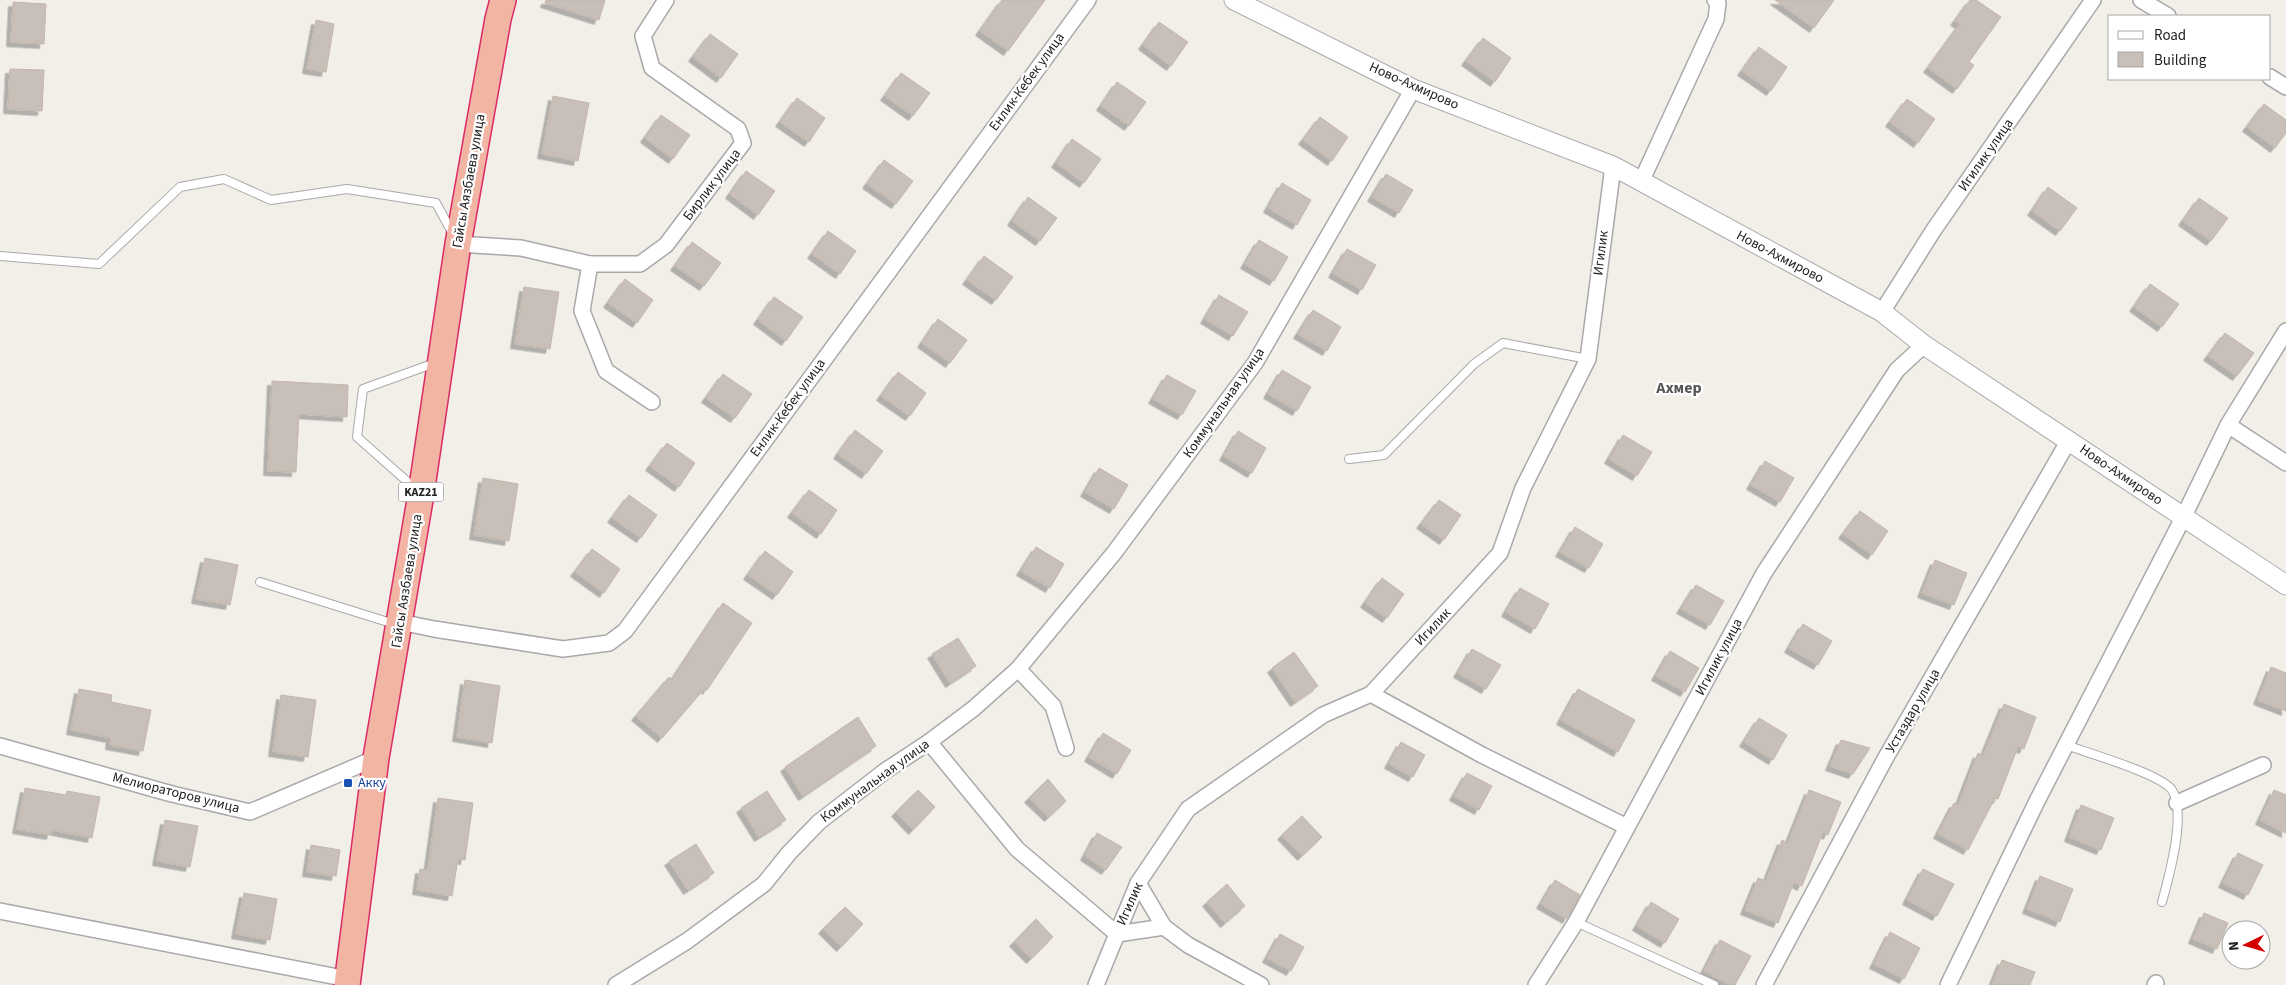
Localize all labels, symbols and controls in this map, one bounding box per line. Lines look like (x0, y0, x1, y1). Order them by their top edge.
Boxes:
legend (2108, 15, 2271, 80)
text: Road (2154, 25, 2186, 46)
street label: Енлик-Кебек улица (984, 29, 1070, 135)
text: Building (2154, 50, 2207, 71)
street label: Ново-Ахмирово (1366, 57, 1462, 115)
street label: Гайсы Аязбаева улица (447, 112, 491, 250)
street label: Игилик улица (1954, 115, 2018, 195)
street label: Бирлик улица (678, 145, 746, 225)
street label: Ново-Ахмирово (1733, 226, 1827, 288)
street label: Игилик (1588, 229, 1614, 277)
street label: Коммунальная улица (1178, 344, 1270, 462)
street label: Енлик-Кебек улица (745, 355, 831, 461)
district label: Ахмер (1655, 377, 1702, 399)
street label: Ново-Ахмирово (2075, 440, 2167, 510)
road number: KAZ21 (398, 482, 444, 502)
street label: Гайсы Аязбаева улица (387, 512, 427, 650)
street label: Игилик (1410, 604, 1456, 650)
street label: Игилик улица (1690, 615, 1748, 699)
street label: Устаздар улица (1881, 665, 1945, 757)
street label: Коммунальная улица (816, 734, 934, 828)
street label: Мелиораторов улица (110, 768, 242, 818)
place label: Акку (358, 773, 386, 793)
marker: Акку (342, 777, 354, 789)
street label: Игилик (1112, 879, 1148, 929)
north arrow (2221, 920, 2271, 970)
text: N (2224, 941, 2244, 952)

